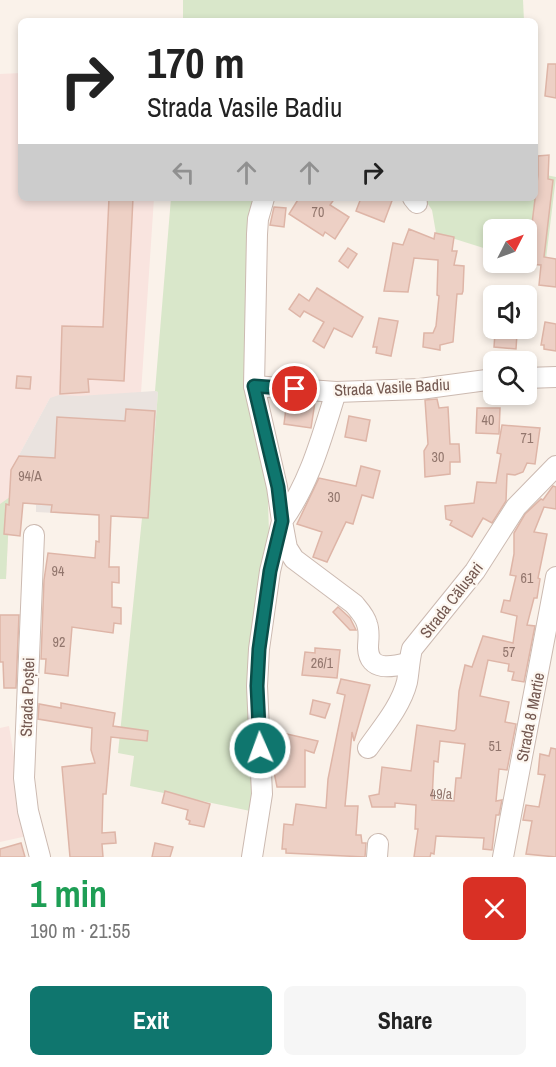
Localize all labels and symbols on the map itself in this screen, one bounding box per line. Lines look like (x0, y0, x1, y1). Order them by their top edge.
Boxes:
house number: 70 (312, 203, 324, 221)
north arrow (483, 219, 537, 273)
pin (269, 363, 320, 414)
street label: Strada Vasile Badiu (334, 373, 450, 401)
house number: 40 (482, 411, 494, 429)
house number: 71 (521, 429, 534, 447)
house number: 30 (432, 448, 444, 466)
house number: 94/A (18, 467, 42, 485)
house number: 30 (328, 488, 340, 506)
street label: Strada Călușari (414, 557, 488, 643)
house number: 94 (52, 562, 65, 580)
house number: 61 (521, 569, 534, 587)
house number: 92 (53, 633, 65, 651)
house number: 57 (503, 643, 515, 661)
house number: 26/1 (311, 654, 334, 672)
street label: Strada Poștei (15, 657, 39, 737)
street label: Strada 8 Martie (511, 671, 549, 763)
position arrow (228, 716, 292, 780)
house number: 51 (489, 737, 502, 755)
house number: 49/a (430, 785, 453, 803)

